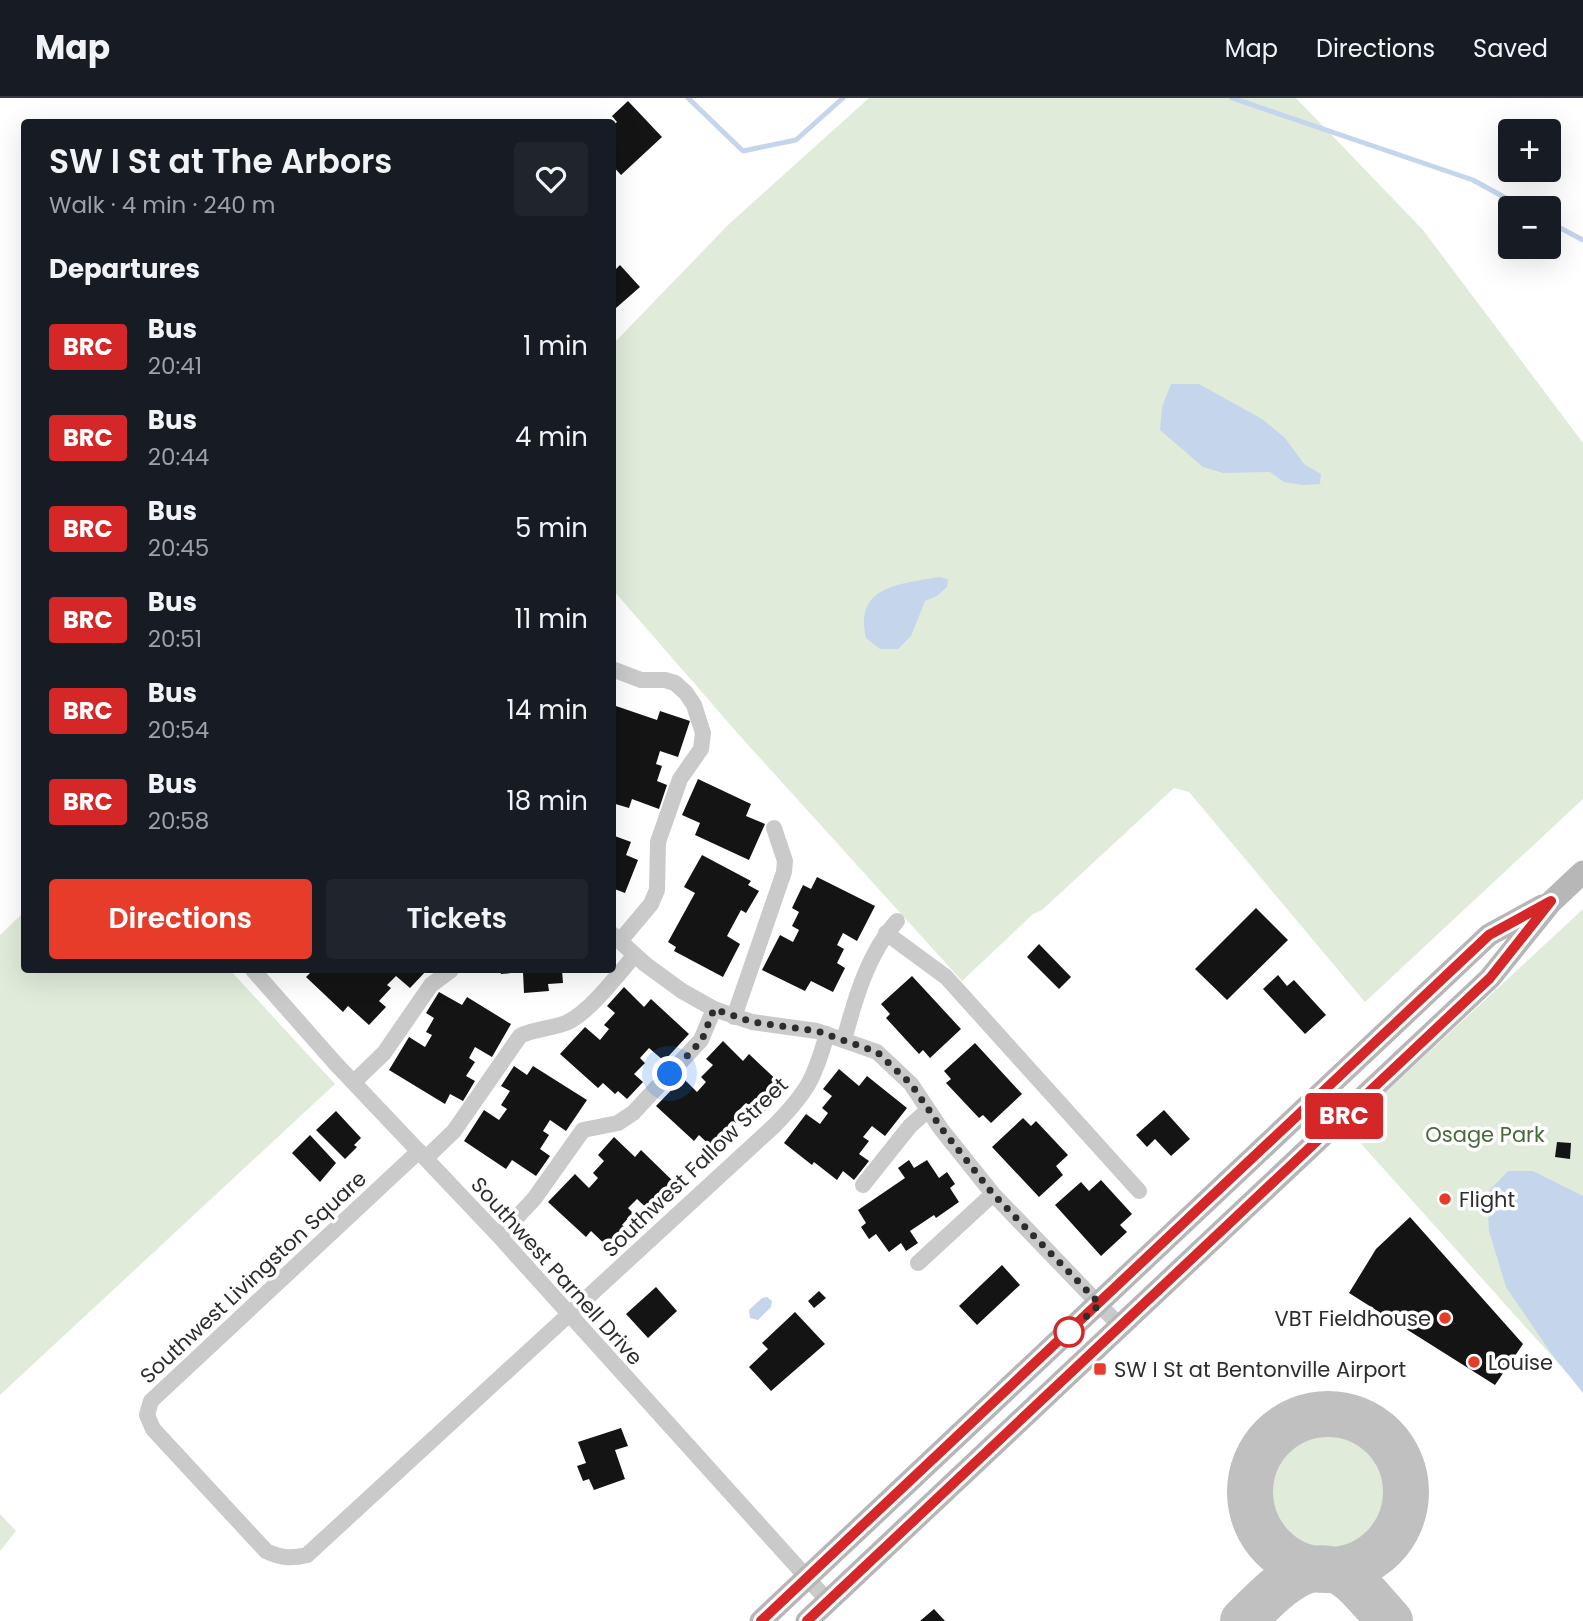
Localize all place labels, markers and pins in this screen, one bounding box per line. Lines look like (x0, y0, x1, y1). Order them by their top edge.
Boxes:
place label: Flight (1459, 1185, 1515, 1214)
marker: Flight (1437, 1191, 1453, 1207)
place label: VBT Fieldhouse (1275, 1304, 1431, 1333)
marker: VBT Fieldhouse (1437, 1310, 1453, 1326)
unlabelled marker (1054, 1317, 1084, 1347)
place label: Louise (1488, 1348, 1553, 1377)
marker: Louise (1466, 1354, 1482, 1370)
place label: SW I St at Bentonville Airport (1114, 1355, 1406, 1384)
marker: SW I St at Bentonville Airport (1092, 1361, 1108, 1377)

